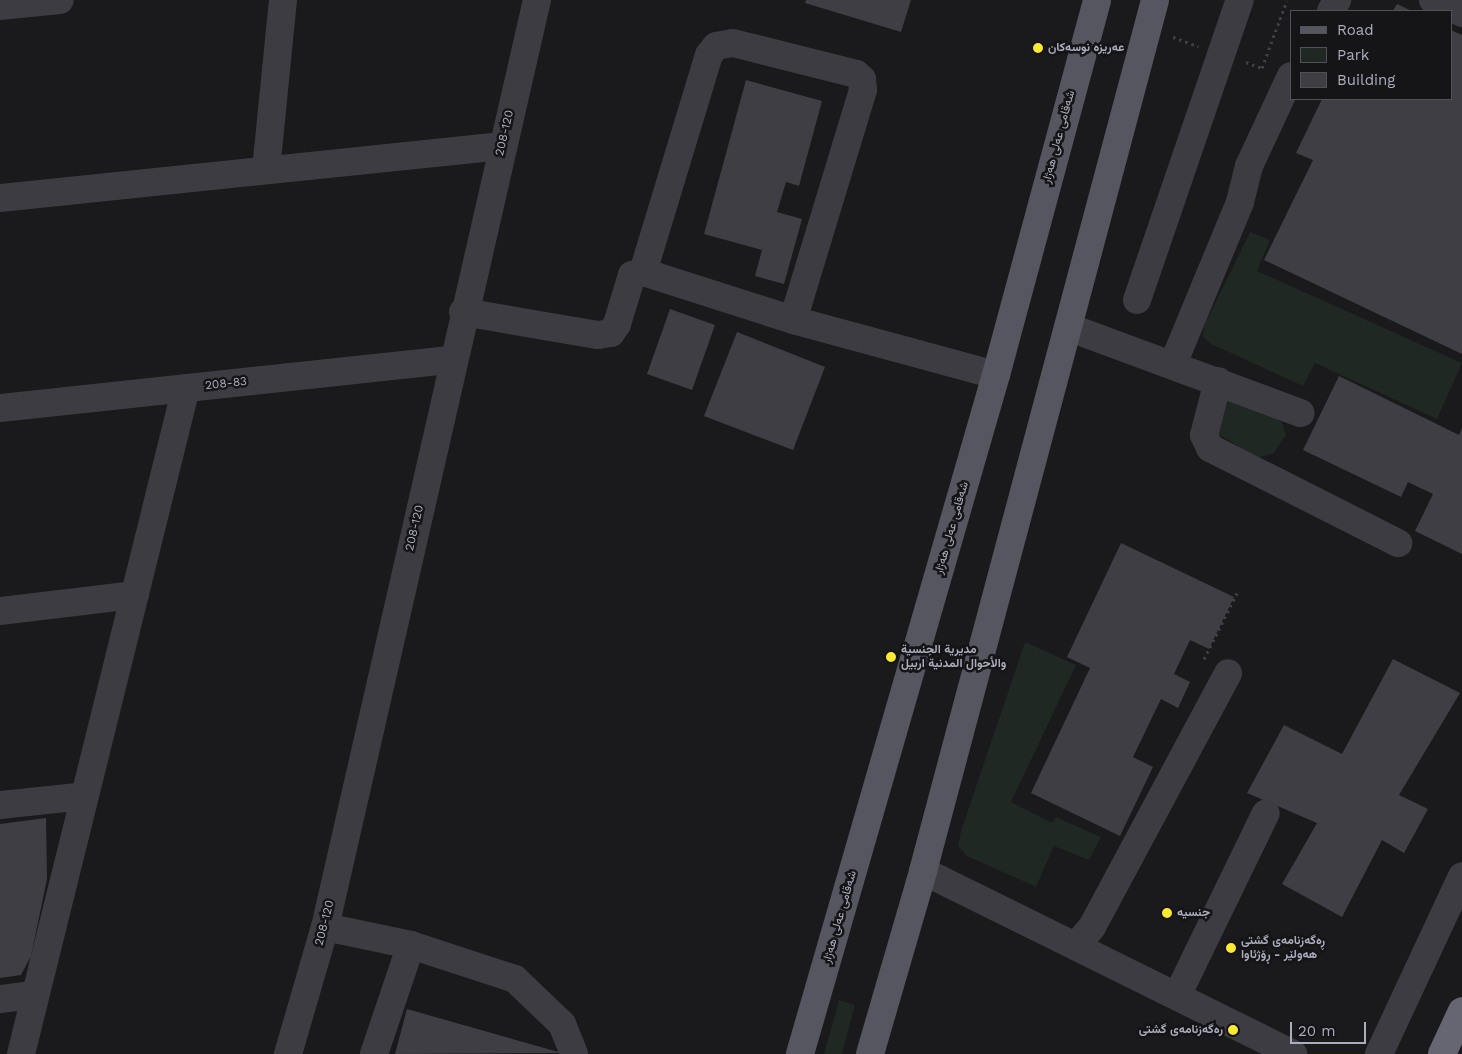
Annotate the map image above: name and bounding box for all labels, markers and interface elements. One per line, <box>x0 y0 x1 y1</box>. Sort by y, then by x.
legend <box>1290 10 1452 100</box>
text: Road <box>1337 21 1374 39</box>
place label: عەریزە نوسەکان <box>1048 41 1124 55</box>
marker: عەریزە نوسەکان <box>1032 42 1044 54</box>
text: Park <box>1337 46 1369 64</box>
text: Building <box>1337 71 1395 89</box>
street label: شەقامی عەلی هەژار <box>1040 89 1078 185</box>
street label: 208-120 <box>493 109 517 157</box>
street label: 208-83 <box>204 375 248 393</box>
street label: شەقامی عەلی هەژار <box>932 480 972 576</box>
street label: 208-120 <box>403 504 427 552</box>
place label: مديرية الجنسية والأحوال المدنية اربيل <box>901 643 1006 671</box>
marker: مديرية الجنسية والأحوال المدنية اربيل <box>885 651 897 663</box>
street label: شەقامی عەلی هەژار <box>820 869 860 965</box>
street label: 208-120 <box>312 899 338 947</box>
place label: جنسیە <box>1177 906 1210 920</box>
marker: جنسیە <box>1161 907 1173 919</box>
place label: ڕەگەزنامەی گشتی هەولێر - ڕۆژئاوا <box>1241 934 1325 962</box>
marker: ڕەگەزنامەی گشتی هەولێر - ڕۆژئاوا <box>1225 942 1237 954</box>
scale bar <box>1292 1012 1368 1044</box>
text: 20 m <box>1298 1022 1336 1040</box>
place label: رەگەزنامەی گشتی <box>1139 1023 1223 1037</box>
marker: رەگەزنامەی گشتی <box>1227 1024 1239 1036</box>

